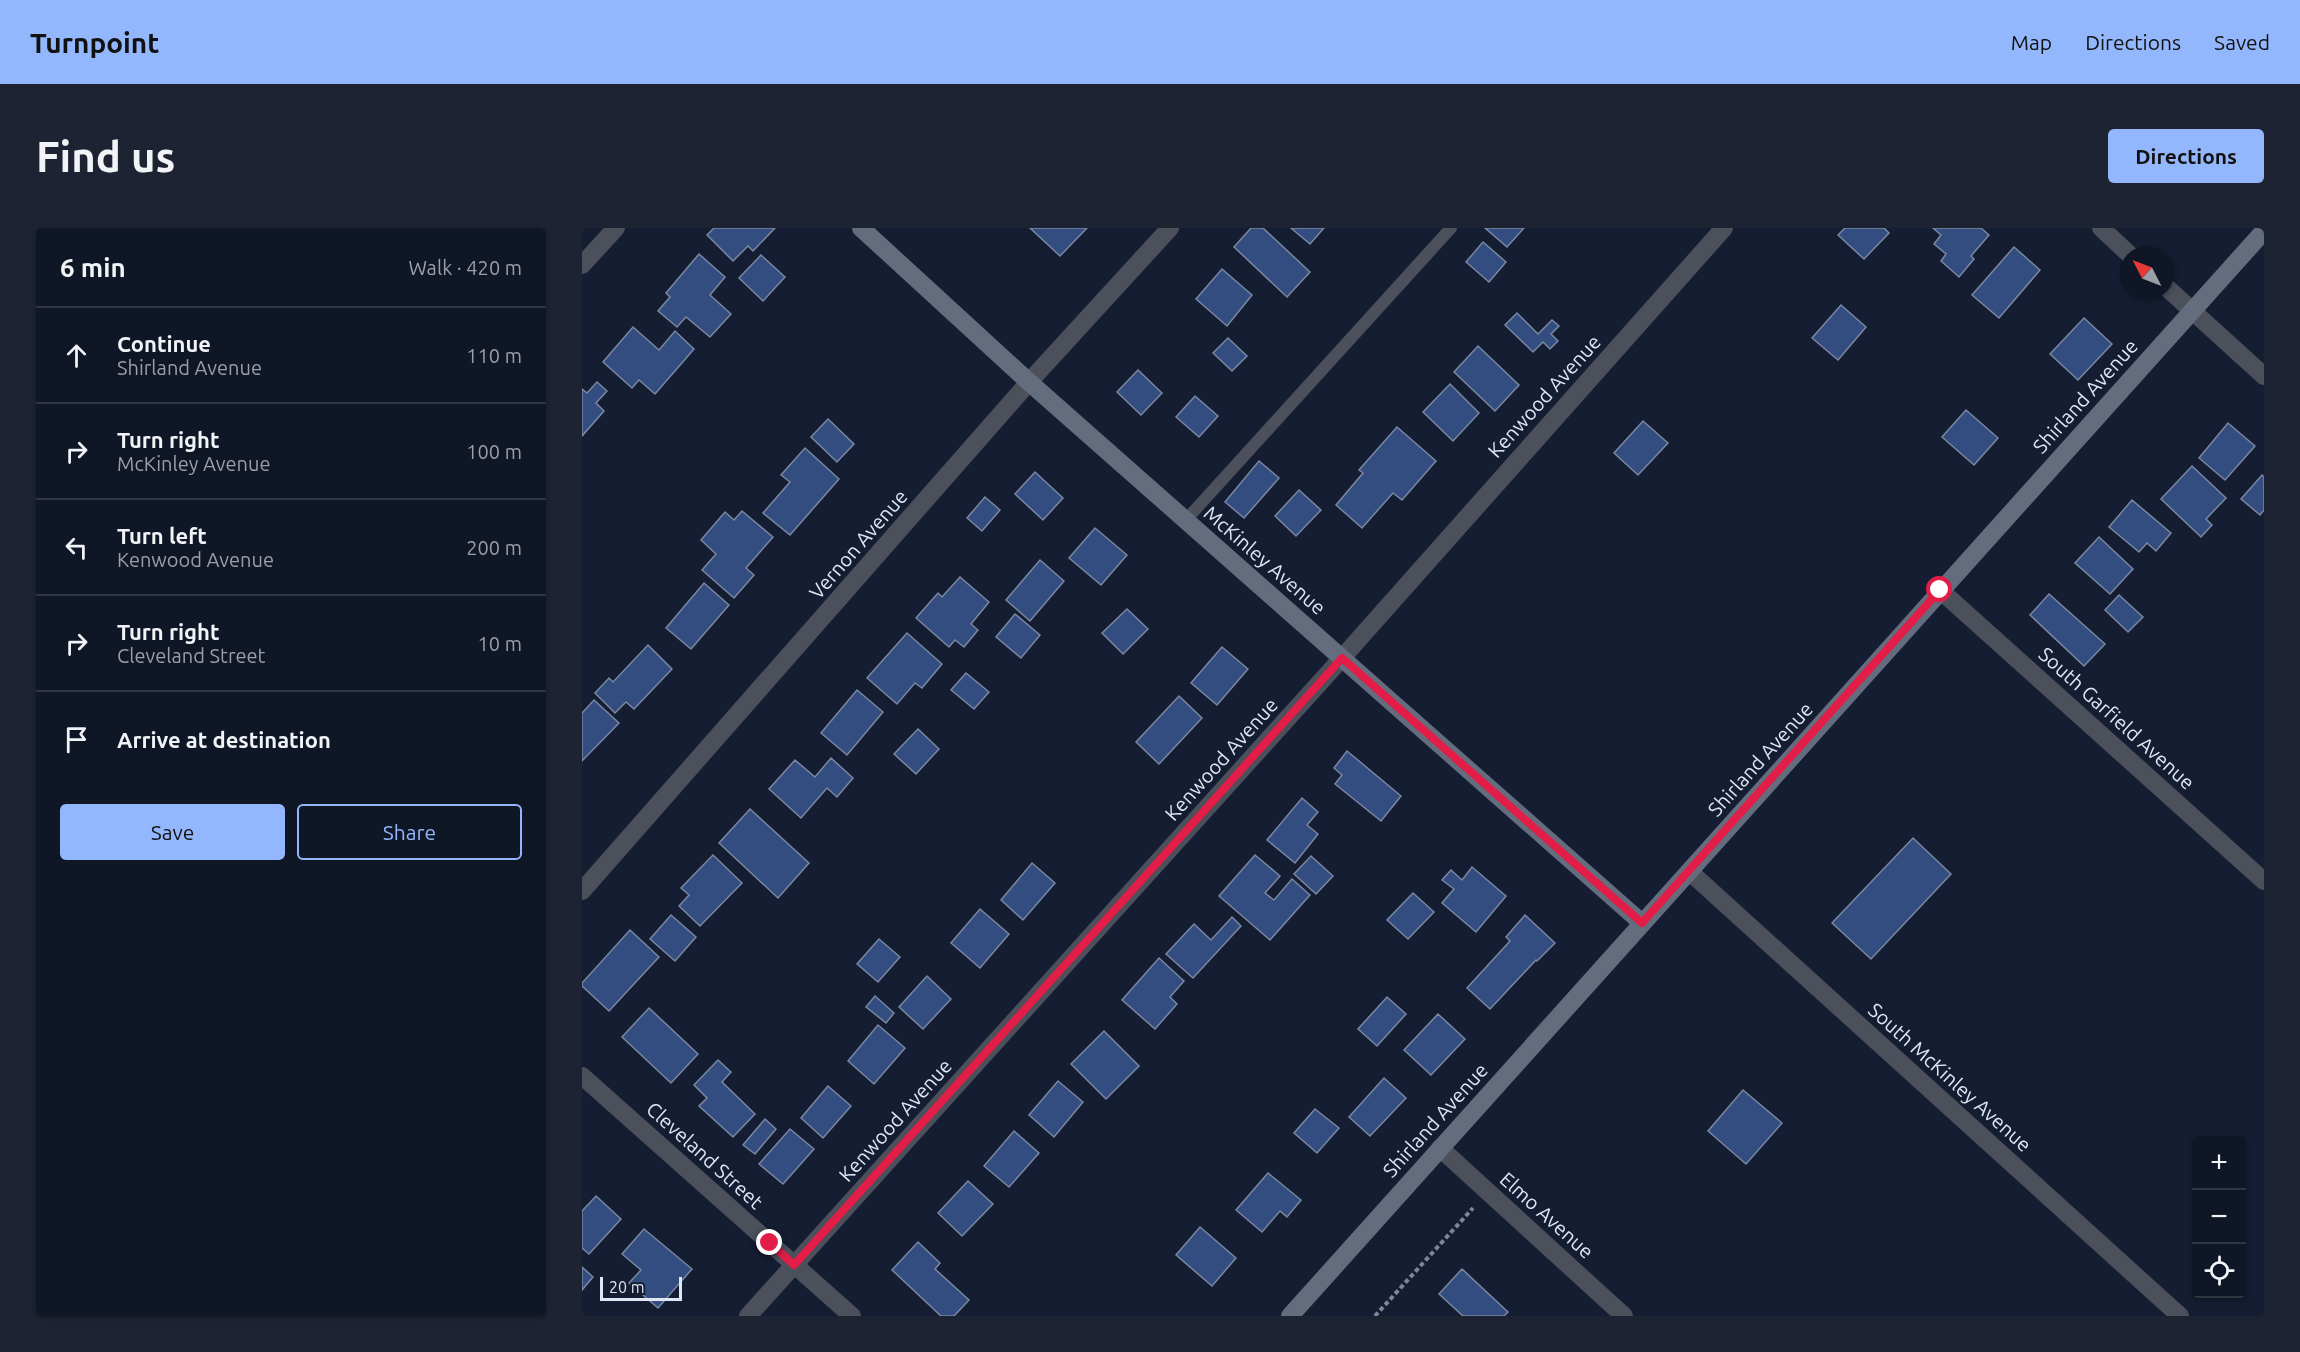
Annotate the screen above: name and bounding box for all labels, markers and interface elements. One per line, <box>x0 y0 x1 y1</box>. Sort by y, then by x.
text: Turnpoint <box>30 27 159 58</box>
text: Map <box>2011 30 2052 54</box>
text: Directions <box>2085 30 2181 54</box>
text: Saved <box>2214 30 2270 54</box>
button: Directions <box>2108 129 2264 183</box>
text: Find us <box>36 133 175 180</box>
north arrow <box>2120 246 2174 300</box>
text: 6 min <box>60 253 126 282</box>
text: Walk · 420 m <box>409 256 522 279</box>
street label: Kenwood Avenue <box>1483 330 1605 462</box>
text: Continue <box>117 331 211 356</box>
street label: Shirland Avenue <box>2028 334 2142 458</box>
icon: ahead <box>60 339 93 372</box>
text: 110 m <box>466 344 522 367</box>
text: Shirland Avenue <box>117 356 262 379</box>
text: Turn right <box>117 427 219 452</box>
icon: right <box>60 435 93 468</box>
text: 100 m <box>466 440 522 463</box>
text: McKinley Avenue <box>117 452 270 475</box>
street label: Vernon Avenue <box>804 485 912 603</box>
street label: McKinley Avenue <box>1200 501 1330 619</box>
text: Turn left <box>117 523 207 548</box>
icon: left <box>60 531 93 564</box>
text: 200 m <box>466 536 522 559</box>
text: Kenwood Avenue <box>117 548 274 571</box>
route start <box>1926 576 1952 602</box>
text: Turn right <box>117 619 219 644</box>
icon: right <box>60 627 93 660</box>
text: 10 m <box>478 632 522 655</box>
street label: South Garfield Avenue <box>2035 642 2199 794</box>
text: Cleveland Street <box>117 644 265 667</box>
street label: Kenwood Avenue <box>1160 693 1282 825</box>
street label: Shirland Avenue <box>1703 697 1817 821</box>
icon: arrive <box>60 723 93 756</box>
text: Arrive at destination <box>117 727 331 752</box>
button: Save <box>60 804 285 860</box>
button: Share <box>297 804 522 860</box>
street label: South McKinley Avenue <box>1864 998 2036 1156</box>
street label: Kenwood Avenue <box>834 1054 956 1186</box>
street label: Shirland Avenue <box>1378 1058 1492 1182</box>
street label: Cleveland Street <box>642 1097 768 1213</box>
map controls <box>2192 1136 2246 1298</box>
button: + <box>2192 1136 2246 1190</box>
street label: Elmo Avenue <box>1496 1167 1598 1263</box>
button: − <box>2192 1190 2246 1244</box>
route end <box>756 1229 782 1255</box>
button: locate <box>2192 1244 2246 1298</box>
scale bar <box>600 1274 682 1302</box>
text: 20 m <box>609 1278 645 1296</box>

